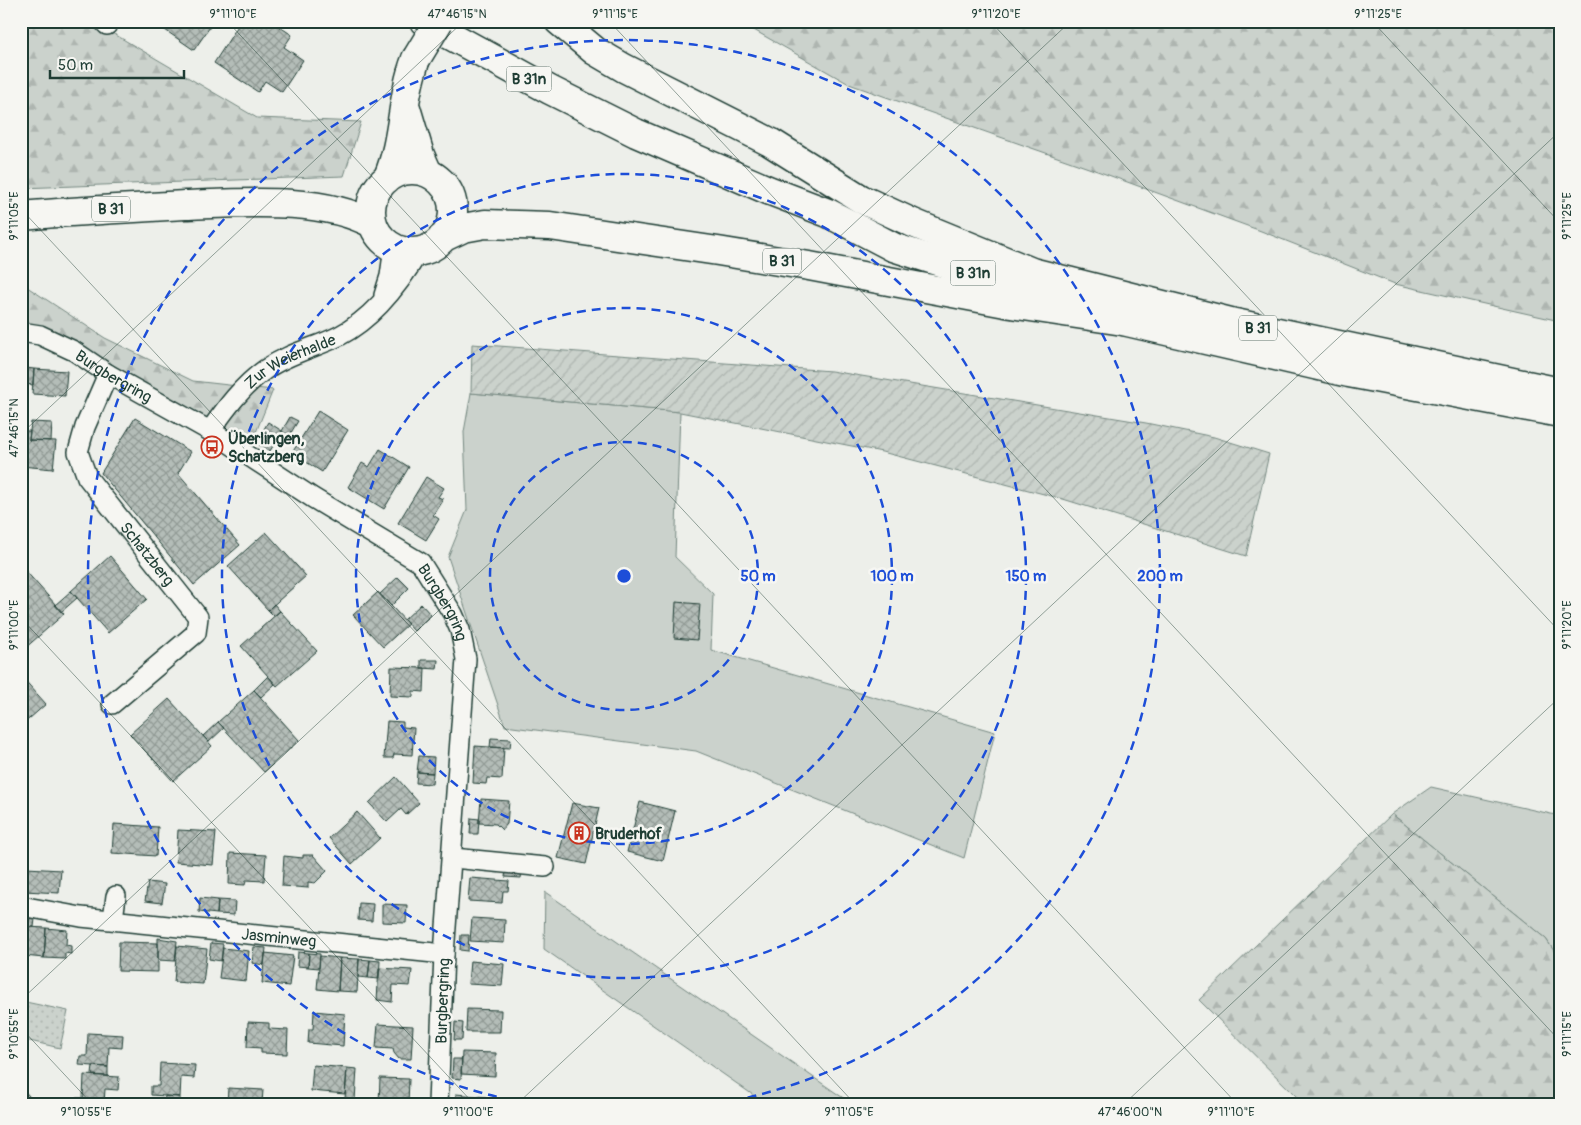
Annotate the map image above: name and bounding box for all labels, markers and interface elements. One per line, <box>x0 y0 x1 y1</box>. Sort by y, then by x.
text: 9°11'10"E <box>209 7 257 22</box>
text: 47°46'15"N <box>427 7 487 22</box>
text: 9°11'15"E <box>592 7 638 22</box>
text: 9°11'20"E <box>971 7 1021 22</box>
text: 9°11'25"E <box>1354 7 1402 22</box>
scale bar <box>50 48 184 80</box>
text: 50 m <box>58 56 93 75</box>
road number: B 31n <box>506 66 552 92</box>
text: 9°11'05"E <box>7 191 22 241</box>
text: 9°11'25"E <box>1560 192 1575 240</box>
road number: B 31 <box>92 196 130 222</box>
road number: B 31 <box>763 248 801 274</box>
road number: B 31n <box>950 260 996 286</box>
road number: B 31 <box>1239 316 1277 340</box>
street label: Zur Weierhalde <box>240 330 339 393</box>
street label: Burgbergring <box>71 346 155 408</box>
text: 47°46'15"N <box>7 398 22 458</box>
place label: Überlingen, Schatzberg <box>228 429 305 467</box>
bus stop icon: Überlingen, Schatzberg <box>200 435 224 459</box>
street label: Schatzberg <box>115 518 178 590</box>
street label: Burgbergring <box>413 560 471 643</box>
centre of rings <box>615 567 633 585</box>
text: 50 m <box>741 567 775 586</box>
text: 100 m <box>871 567 913 586</box>
text: 150 m <box>1006 567 1046 586</box>
text: 200 m <box>1137 567 1183 586</box>
text: 9°11'00"E <box>7 600 22 650</box>
text: 9°11'20"E <box>1560 600 1575 650</box>
building icon: Bruderhof <box>567 821 591 845</box>
place label: Bruderhof <box>595 824 663 844</box>
street label: Jasminweg <box>241 924 317 952</box>
street label: Burgbergring <box>432 958 454 1044</box>
text: 9°10'55"E <box>7 1009 22 1059</box>
text: 9°11'15"E <box>1560 1011 1575 1057</box>
text: 9°10'55"E <box>61 1105 111 1120</box>
text: 9°11'00"E <box>443 1105 493 1120</box>
text: 9°11'05"E <box>824 1105 874 1120</box>
text: 47°46'00"N <box>1098 1105 1162 1120</box>
text: 9°11'10"E <box>1207 1105 1255 1120</box>

